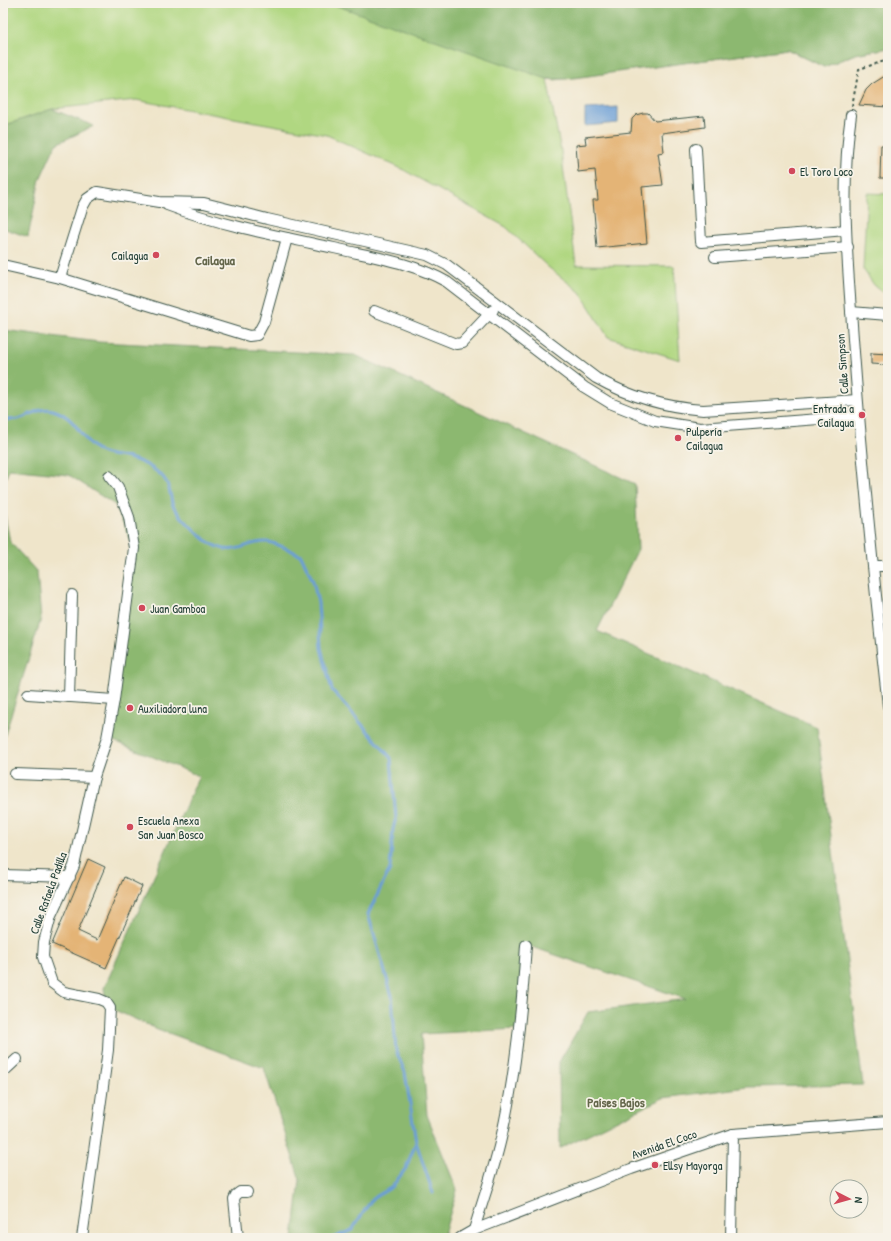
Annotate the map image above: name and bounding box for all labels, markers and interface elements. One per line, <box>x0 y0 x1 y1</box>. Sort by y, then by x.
place label: El Toro Loco <box>800 163 853 180</box>
marker: El Toro Loco <box>787 166 797 176</box>
place label: Cailagua <box>111 247 148 264</box>
marker: Cailagua <box>151 250 161 260</box>
district label: Cailagua <box>195 251 236 270</box>
street label: Calle Simpson <box>831 333 853 395</box>
place label: Entrada a Cailagua <box>813 400 854 431</box>
marker: Entrada a Cailagua <box>857 410 867 420</box>
place label: Pulpería Cailagua <box>686 423 723 454</box>
marker: Pulpería Cailagua <box>673 433 683 443</box>
place label: Juan Gamboa <box>150 600 206 617</box>
marker: Juan Gamboa <box>137 603 147 613</box>
place label: Auxiliadora luna <box>138 700 207 717</box>
marker: Auxiliadora luna <box>125 703 135 713</box>
place label: Escuela Anexa San Juan Bosco <box>138 812 204 843</box>
marker: Escuela Anexa San Juan Bosco <box>125 822 135 832</box>
street label: Calle Rafaela Padilla <box>25 849 71 936</box>
district label: Países Bajos <box>587 1093 645 1111</box>
street label: Avenida El Coco <box>629 1125 699 1163</box>
place label: Ellsy Mayorga <box>663 1157 723 1174</box>
marker: Ellsy Mayorga <box>650 1160 660 1170</box>
north arrow <box>829 1179 869 1219</box>
text: N <box>852 1196 866 1204</box>

